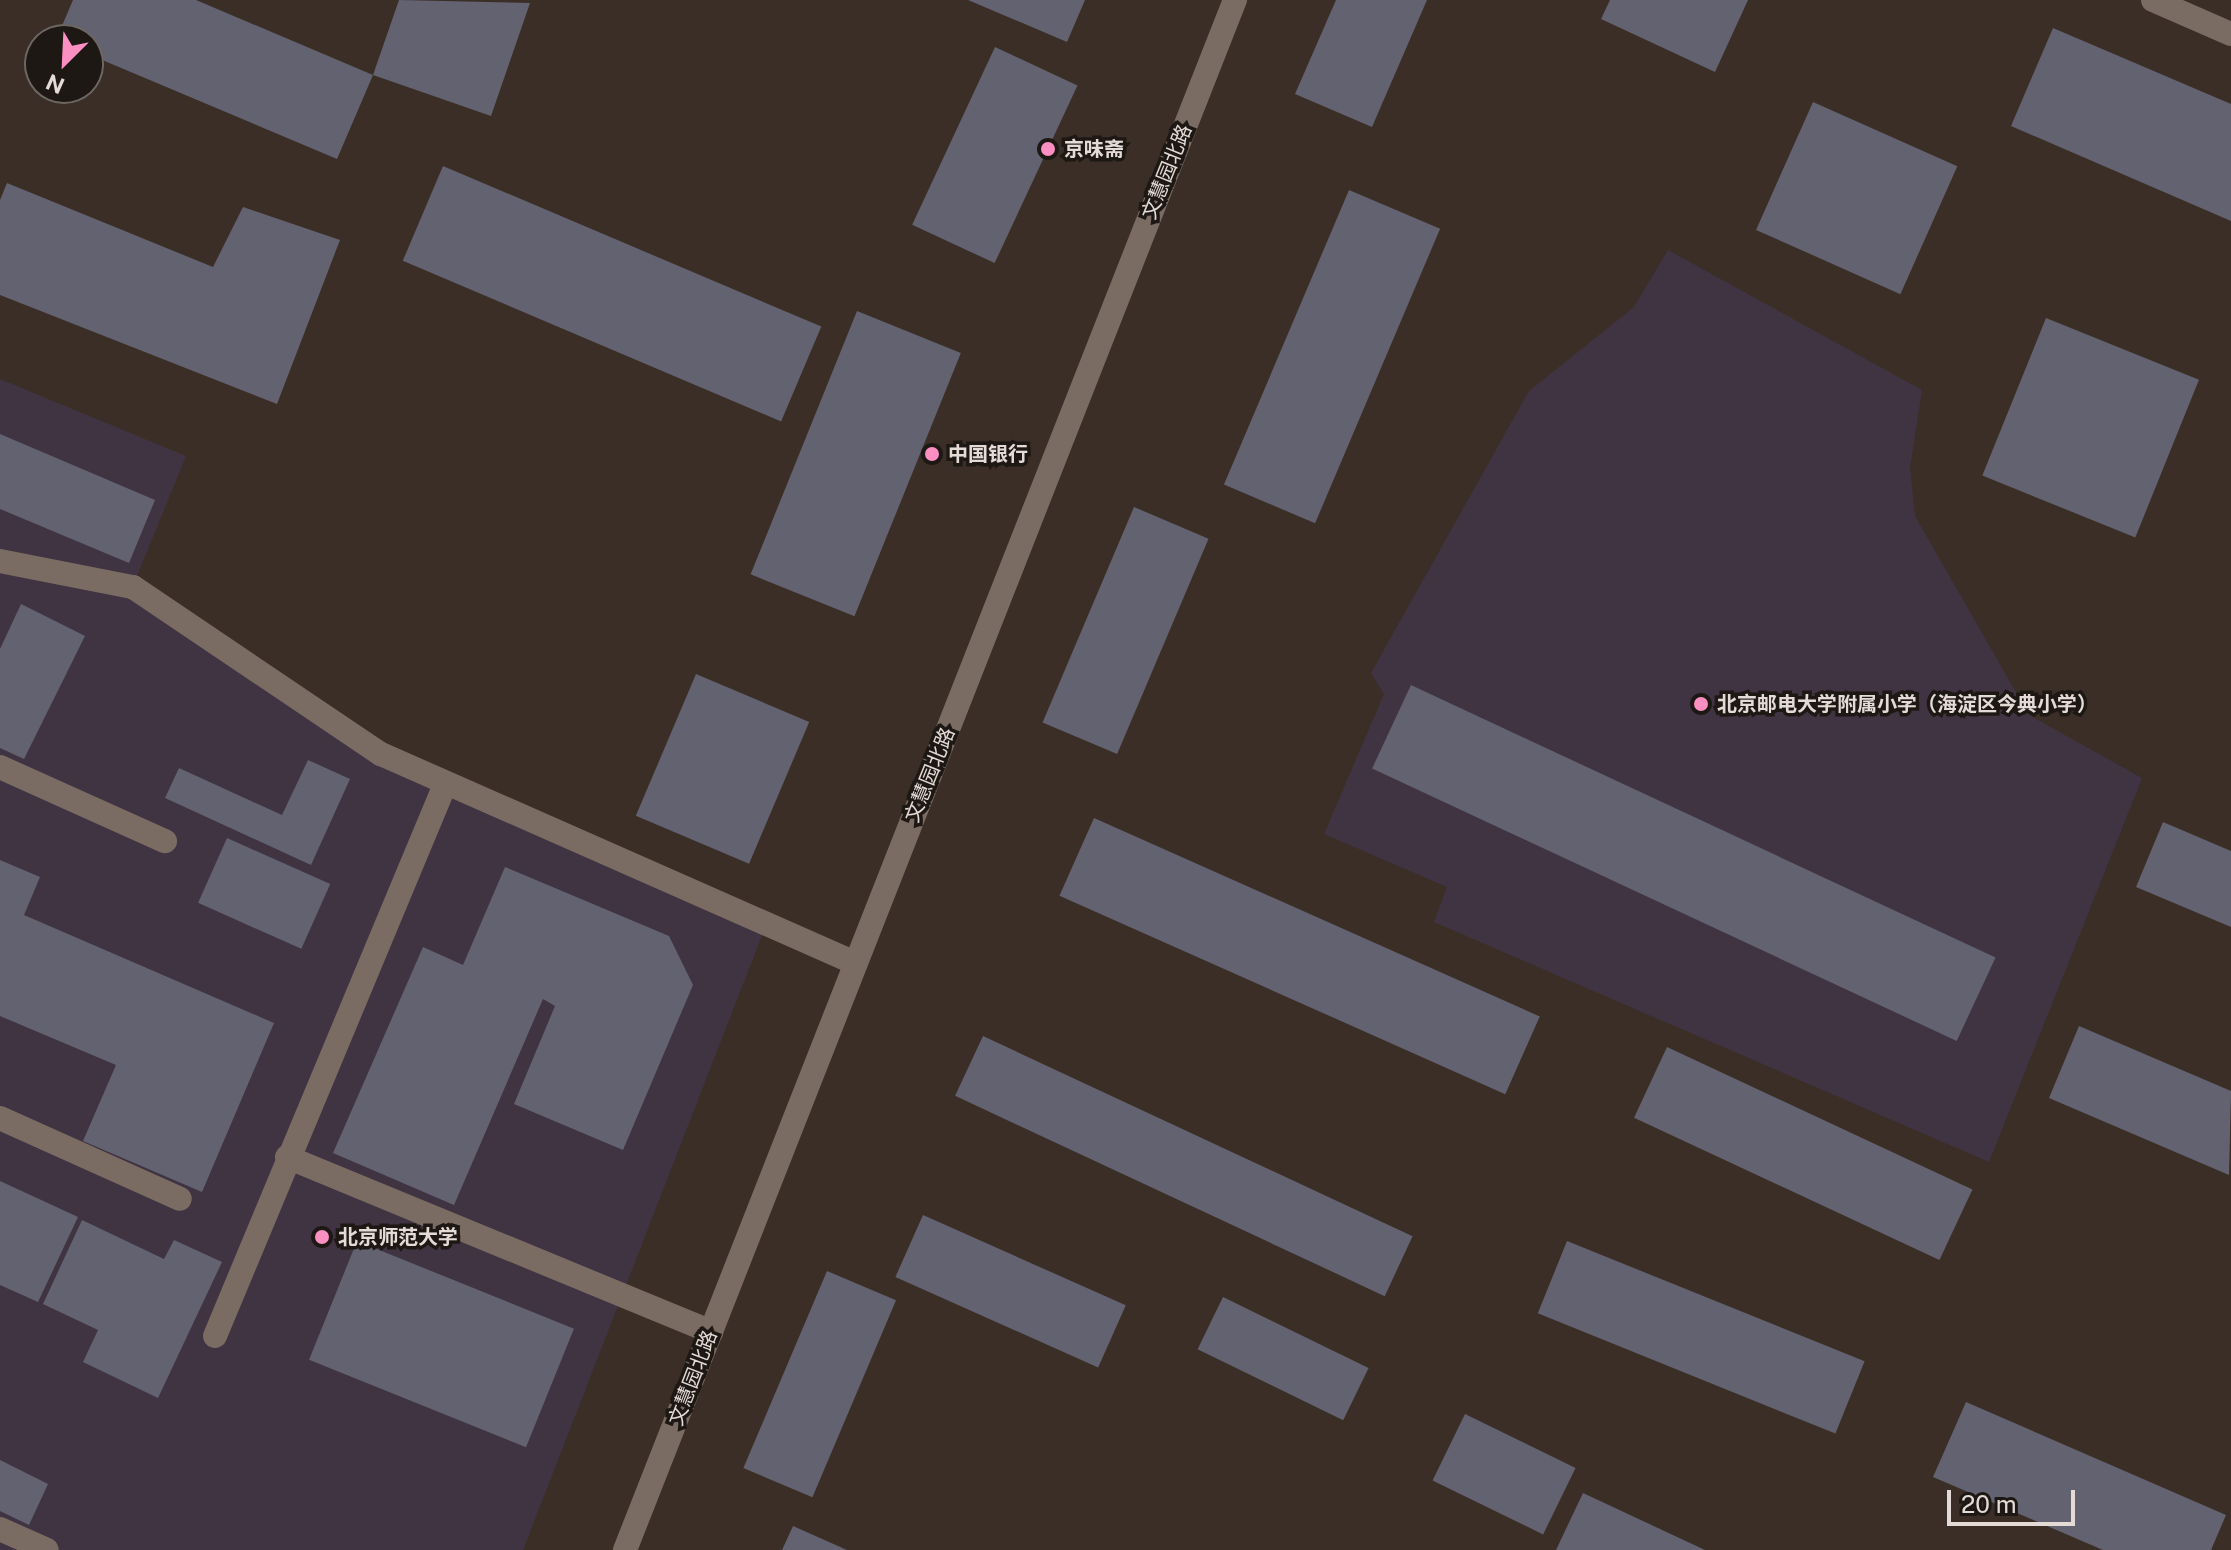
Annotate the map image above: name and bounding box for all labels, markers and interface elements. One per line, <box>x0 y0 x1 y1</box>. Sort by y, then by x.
north arrow <box>24 24 104 104</box>
text: N <box>42 69 68 99</box>
street label: 文慧园北路 <box>1137 121 1197 223</box>
place label: 京味斋 <box>1064 137 1124 161</box>
marker: 京味斋 <box>1039 140 1057 158</box>
place label: 中国银行 <box>948 442 1028 466</box>
marker: 中国银行 <box>923 445 941 463</box>
place label: 北京邮电大学附属小学（海淀区今典小学） <box>1717 692 2097 716</box>
marker: 北京邮电大学附属小学（海淀区今典小学） <box>1692 695 1710 713</box>
street label: 文慧园北路 <box>900 724 960 826</box>
place label: 北京师范大学 <box>338 1225 458 1249</box>
marker: 北京师范大学 <box>313 1228 331 1246</box>
street label: 文慧园北路 <box>664 1327 722 1429</box>
scale bar <box>1951 1474 2079 1524</box>
text: 20 m <box>1961 1490 2017 1518</box>

